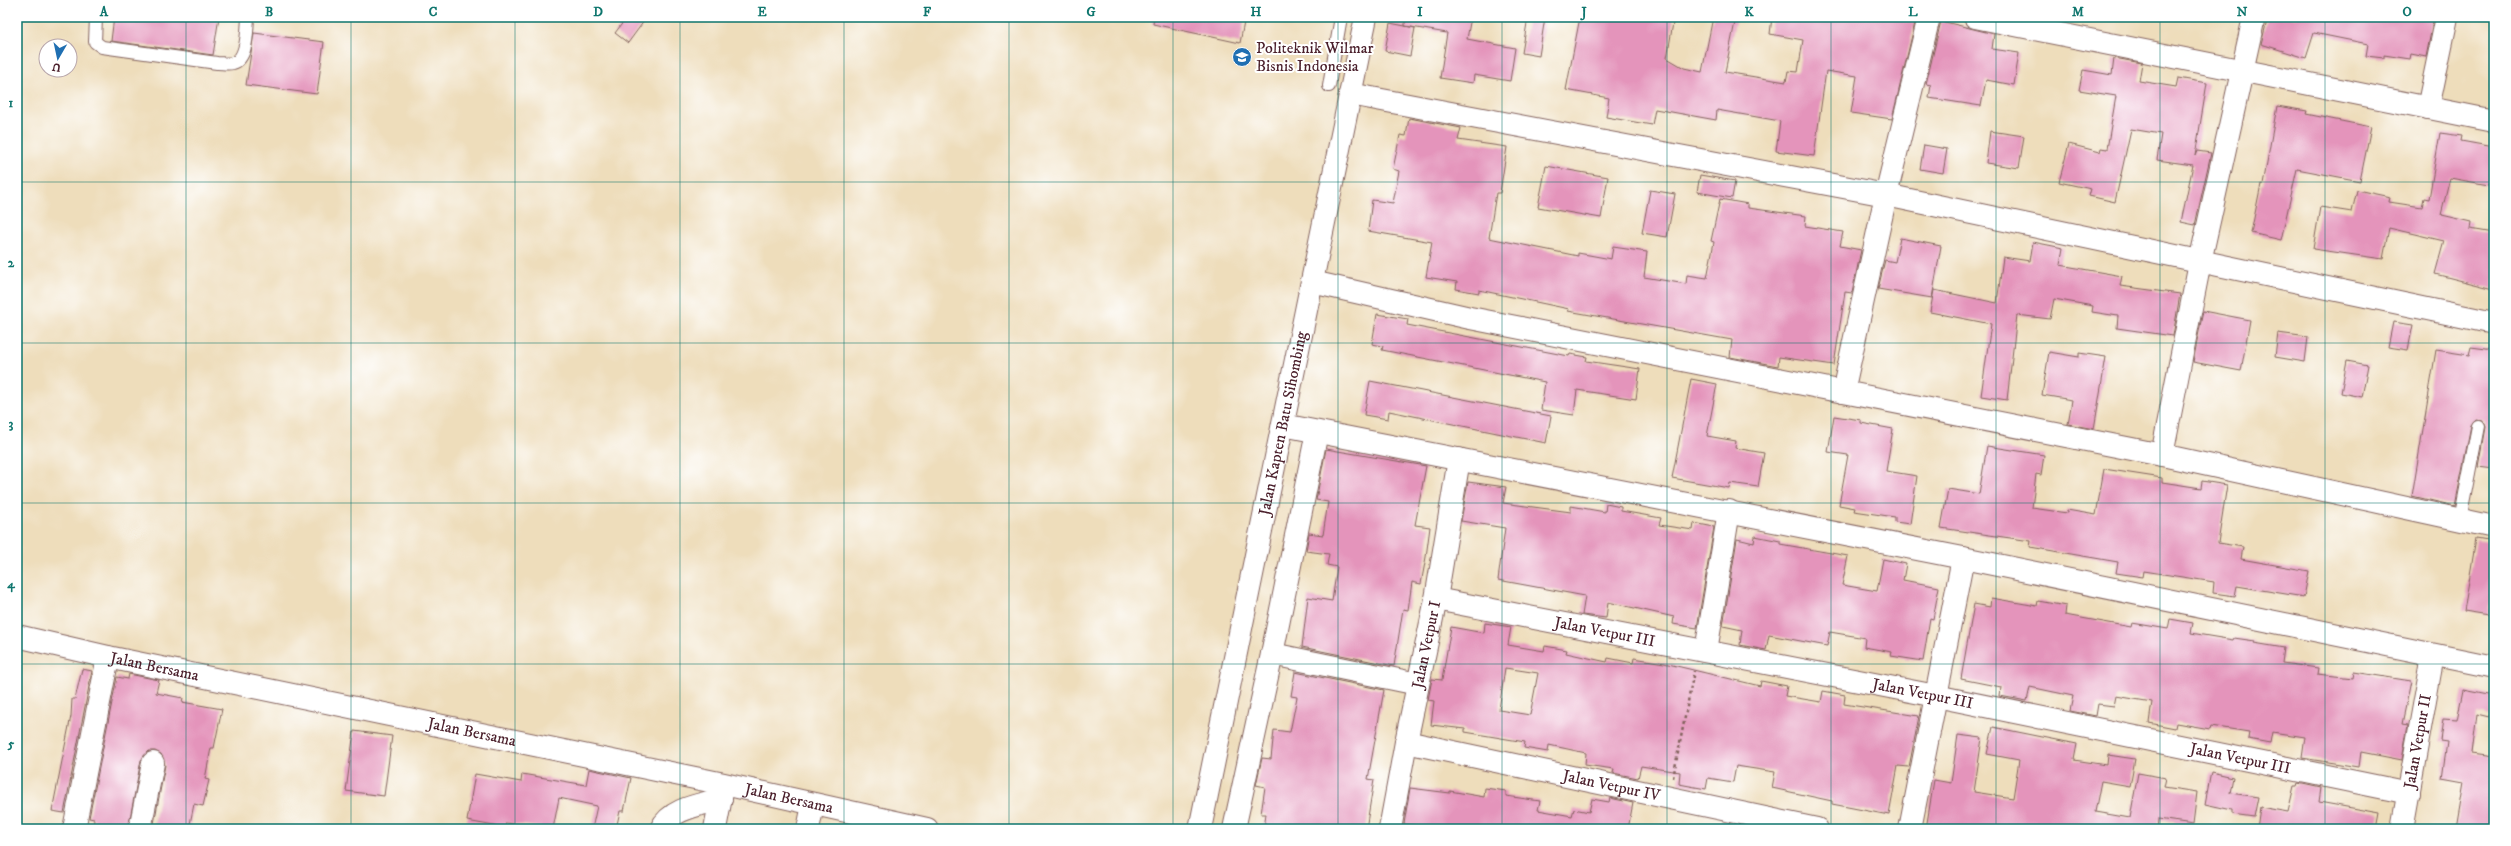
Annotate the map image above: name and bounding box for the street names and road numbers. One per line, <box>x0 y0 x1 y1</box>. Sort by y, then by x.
street label: Jalan Kapten Batu Sihombing <box>1254 329 1312 519</box>
street label: Jalan Vetpur I <box>1407 599 1445 692</box>
street label: Jalan Vetpur III <box>1551 612 1657 651</box>
street label: Jalan Bersama <box>107 647 201 686</box>
street label: Jalan Vetpur III <box>1869 674 1975 713</box>
street label: Jalan Vetpur II <box>2399 692 2436 792</box>
street label: Jalan Bersama <box>424 713 518 751</box>
street label: Jalan Vetpur III <box>2186 738 2293 779</box>
street label: Jalan Vetpur IV <box>1559 765 1663 806</box>
street label: Jalan Bersama <box>741 778 835 818</box>

